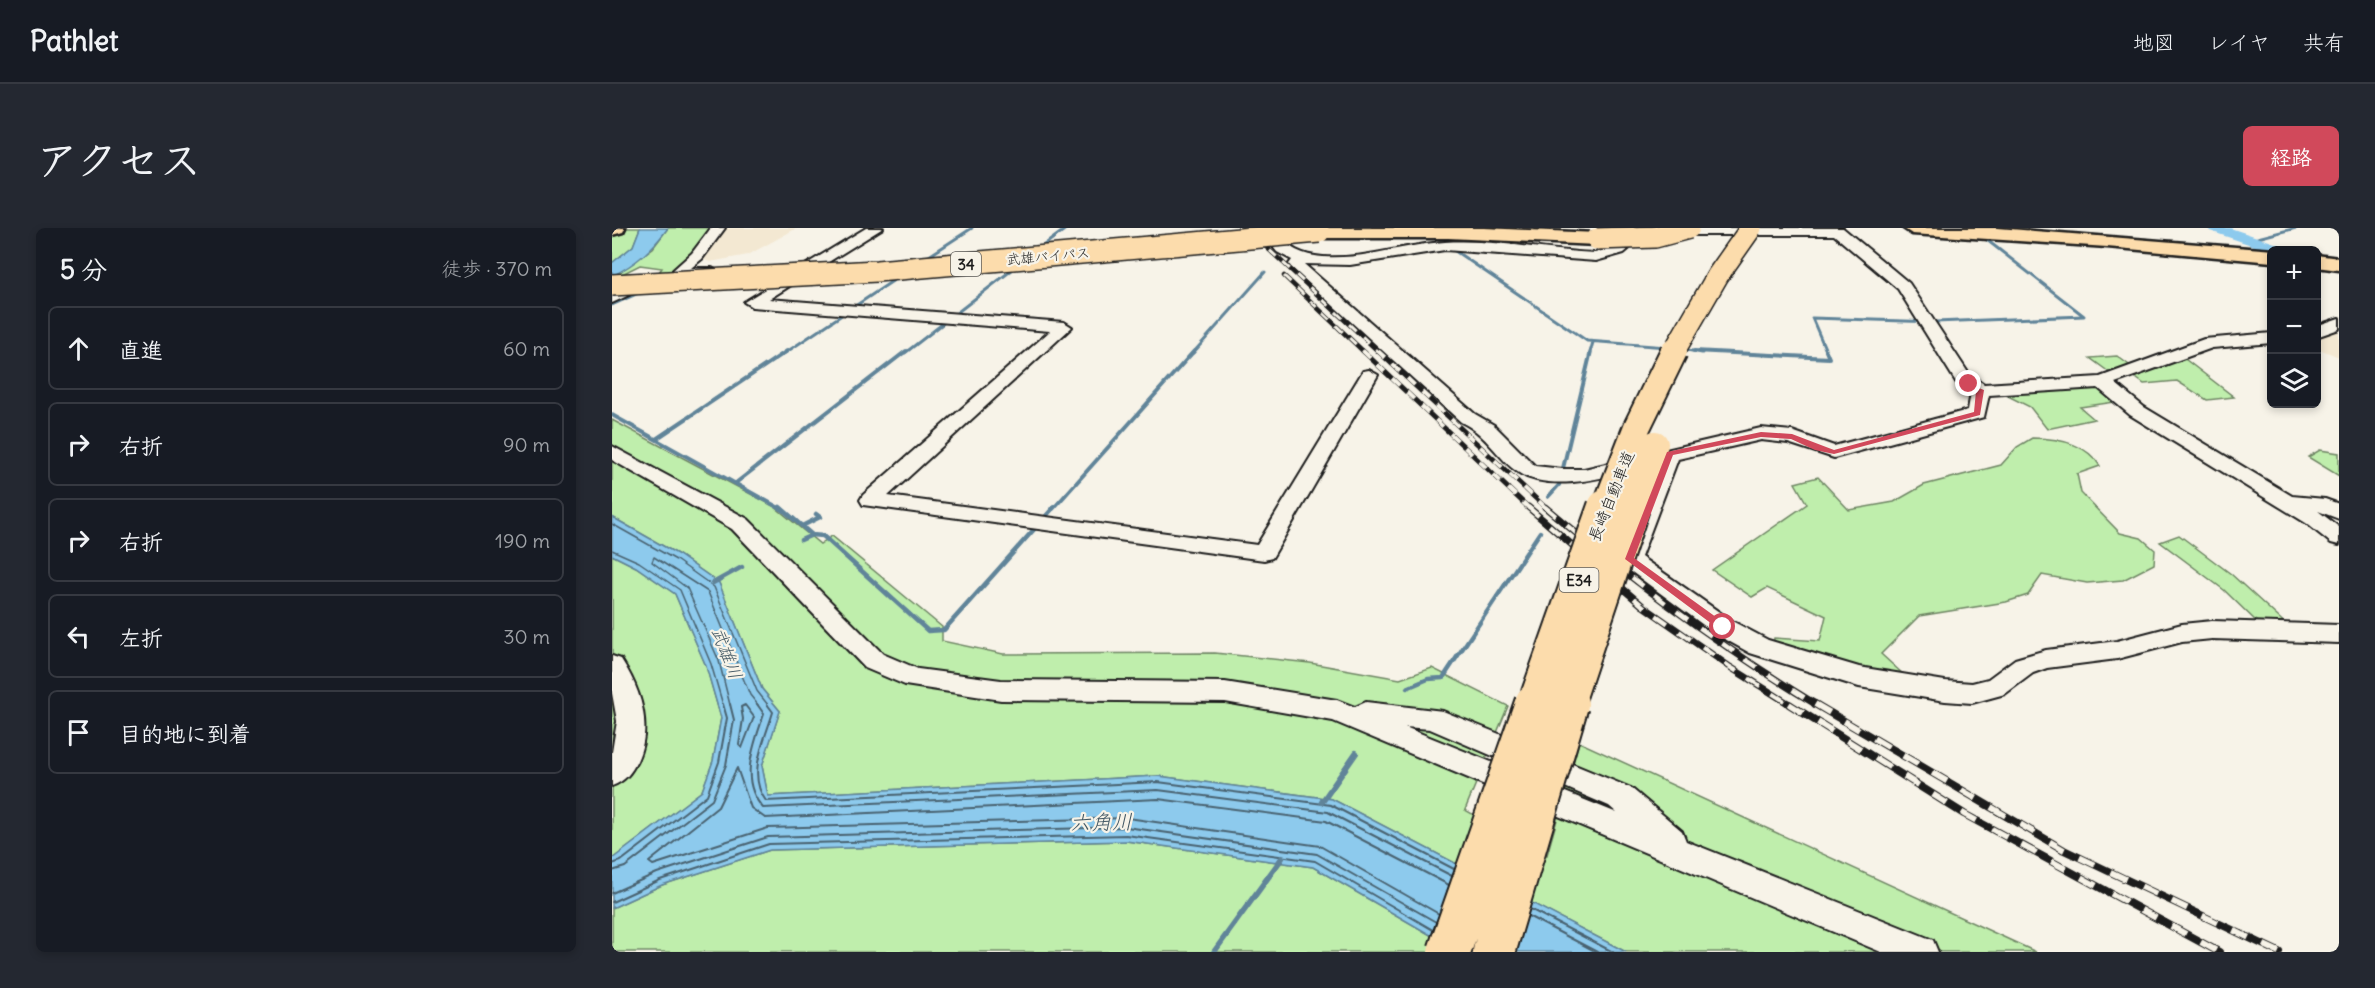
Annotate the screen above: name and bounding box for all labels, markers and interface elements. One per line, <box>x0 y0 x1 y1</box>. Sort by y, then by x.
text: Pathlet <box>30 23 119 59</box>
text: 地図 <box>2133 29 2175 56</box>
text: レイヤ <box>2208 29 2270 56</box>
text: 共有 <box>2303 29 2345 56</box>
button: 経路 <box>2243 126 2339 186</box>
text: アクセス <box>36 134 201 186</box>
street label: 武雄バイパス <box>1006 243 1090 269</box>
map controls <box>2267 246 2321 408</box>
button: + <box>2267 246 2321 300</box>
road number: 34 <box>951 252 981 276</box>
text: 5 分 <box>60 253 107 286</box>
text: 徒歩 · 370 m <box>441 256 552 281</box>
button: − <box>2267 300 2321 354</box>
icon: ahead <box>62 332 95 365</box>
text: 直進 <box>119 336 163 364</box>
text: 60 m <box>503 336 550 361</box>
button: layers <box>2267 354 2321 408</box>
route end <box>1955 370 1981 396</box>
icon: right <box>62 428 95 461</box>
text: 右折 <box>119 432 163 460</box>
text: 90 m <box>503 432 550 457</box>
street label: 長崎自動車道 <box>1584 448 1638 544</box>
icon: right <box>62 524 95 557</box>
text: 右折 <box>119 528 163 556</box>
text: 190 m <box>495 528 550 553</box>
road number: E34 <box>1560 568 1598 592</box>
route start <box>1709 613 1735 639</box>
icon: left <box>62 620 95 653</box>
text: 左折 <box>119 624 163 652</box>
text: 30 m <box>503 624 550 649</box>
water label: 武雄川 <box>707 624 747 682</box>
icon: arrive <box>62 716 95 749</box>
text: 目的地に到着 <box>119 720 251 748</box>
water label: 六角川 <box>1069 808 1133 836</box>

